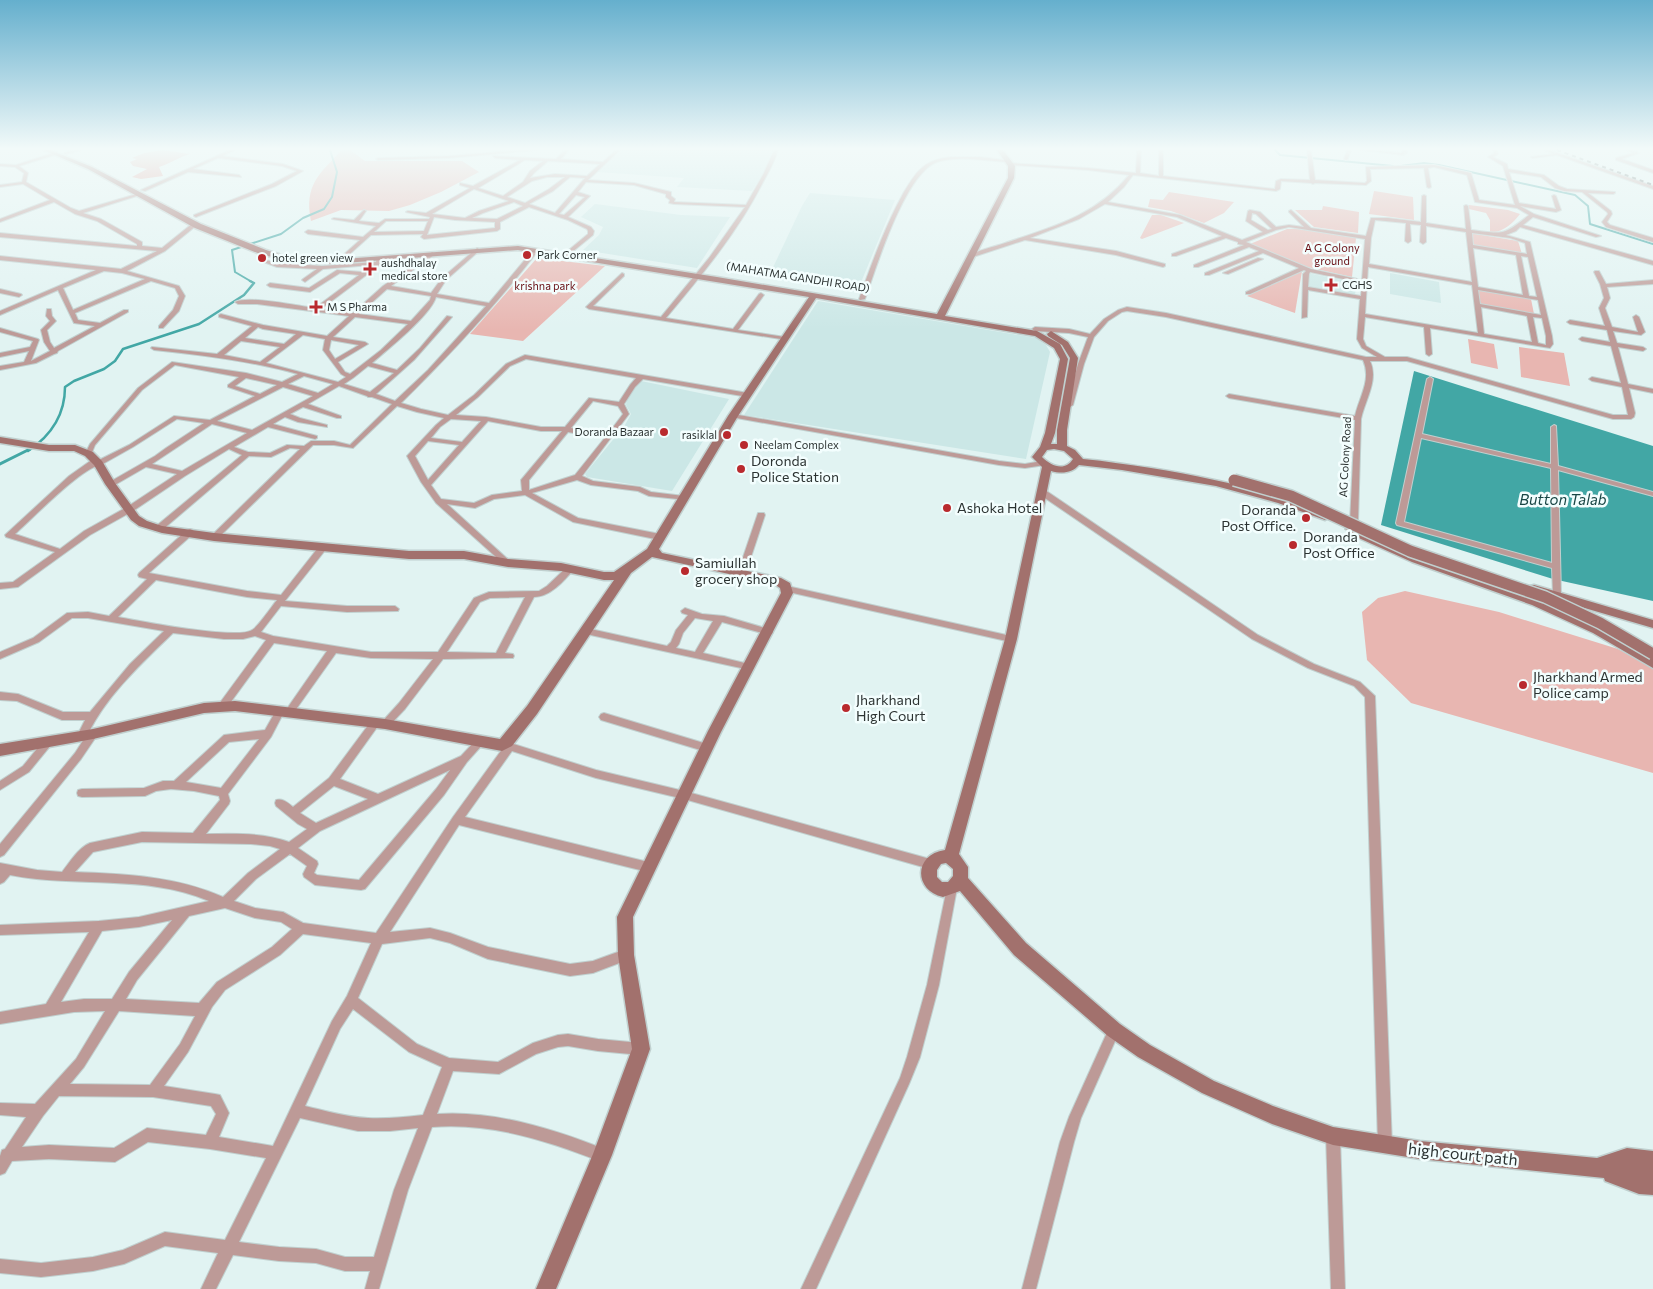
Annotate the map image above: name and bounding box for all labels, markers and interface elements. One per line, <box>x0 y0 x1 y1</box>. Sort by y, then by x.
park label: A G Colony ground <box>1304 241 1360 267</box>
place label: Park Corner <box>537 248 598 261</box>
marker: Park Corner <box>521 249 533 261</box>
place label: hotel green view <box>272 251 353 264</box>
marker: hotel green view <box>256 252 268 264</box>
place label: aushdhalay medical store <box>381 256 448 282</box>
street label: (MAHATMA GANDHI ROAD) <box>725 259 871 294</box>
marker: aushdhalay medical store <box>363 262 377 276</box>
marker: CGHS <box>1324 278 1338 292</box>
place label: CGHS <box>1342 278 1372 291</box>
park label: krishna park <box>514 279 576 292</box>
marker: M S Pharma <box>309 300 323 314</box>
place label: M S Pharma <box>327 300 387 313</box>
street label: AG Colony Road <box>1336 416 1353 498</box>
place label: Doranda Bazaar <box>575 425 655 438</box>
marker: Doranda Bazaar <box>658 426 670 438</box>
place label: rasiklal <box>682 428 717 441</box>
marker: rasiklal <box>721 429 733 441</box>
place label: Neelam Complex <box>754 438 839 451</box>
marker: Neelam Complex <box>738 439 750 451</box>
place label: Doronda Police Station <box>751 452 839 485</box>
marker: Doronda Police Station <box>735 463 747 475</box>
water label: Button Talab <box>1519 490 1607 508</box>
place label: Ashoka Hotel <box>957 499 1042 516</box>
place label: Doranda Post Office. <box>1221 501 1296 534</box>
marker: Ashoka Hotel <box>941 502 953 514</box>
marker: Doranda Post Office. <box>1300 512 1312 524</box>
place label: Doranda Post Office <box>1303 528 1375 561</box>
marker: Doranda Post Office <box>1287 539 1299 551</box>
place label: Samiullah grocery shop <box>695 554 777 587</box>
marker: Samiullah grocery shop <box>679 565 691 577</box>
place label: Jharkhand Armed Police camp <box>1533 668 1643 701</box>
marker: Jharkhand Armed Police camp <box>1517 679 1529 691</box>
place label: Jharkhand High Court <box>856 691 926 724</box>
marker: Jharkhand High Court <box>840 702 852 714</box>
street label: high court path <box>1407 1138 1519 1169</box>

